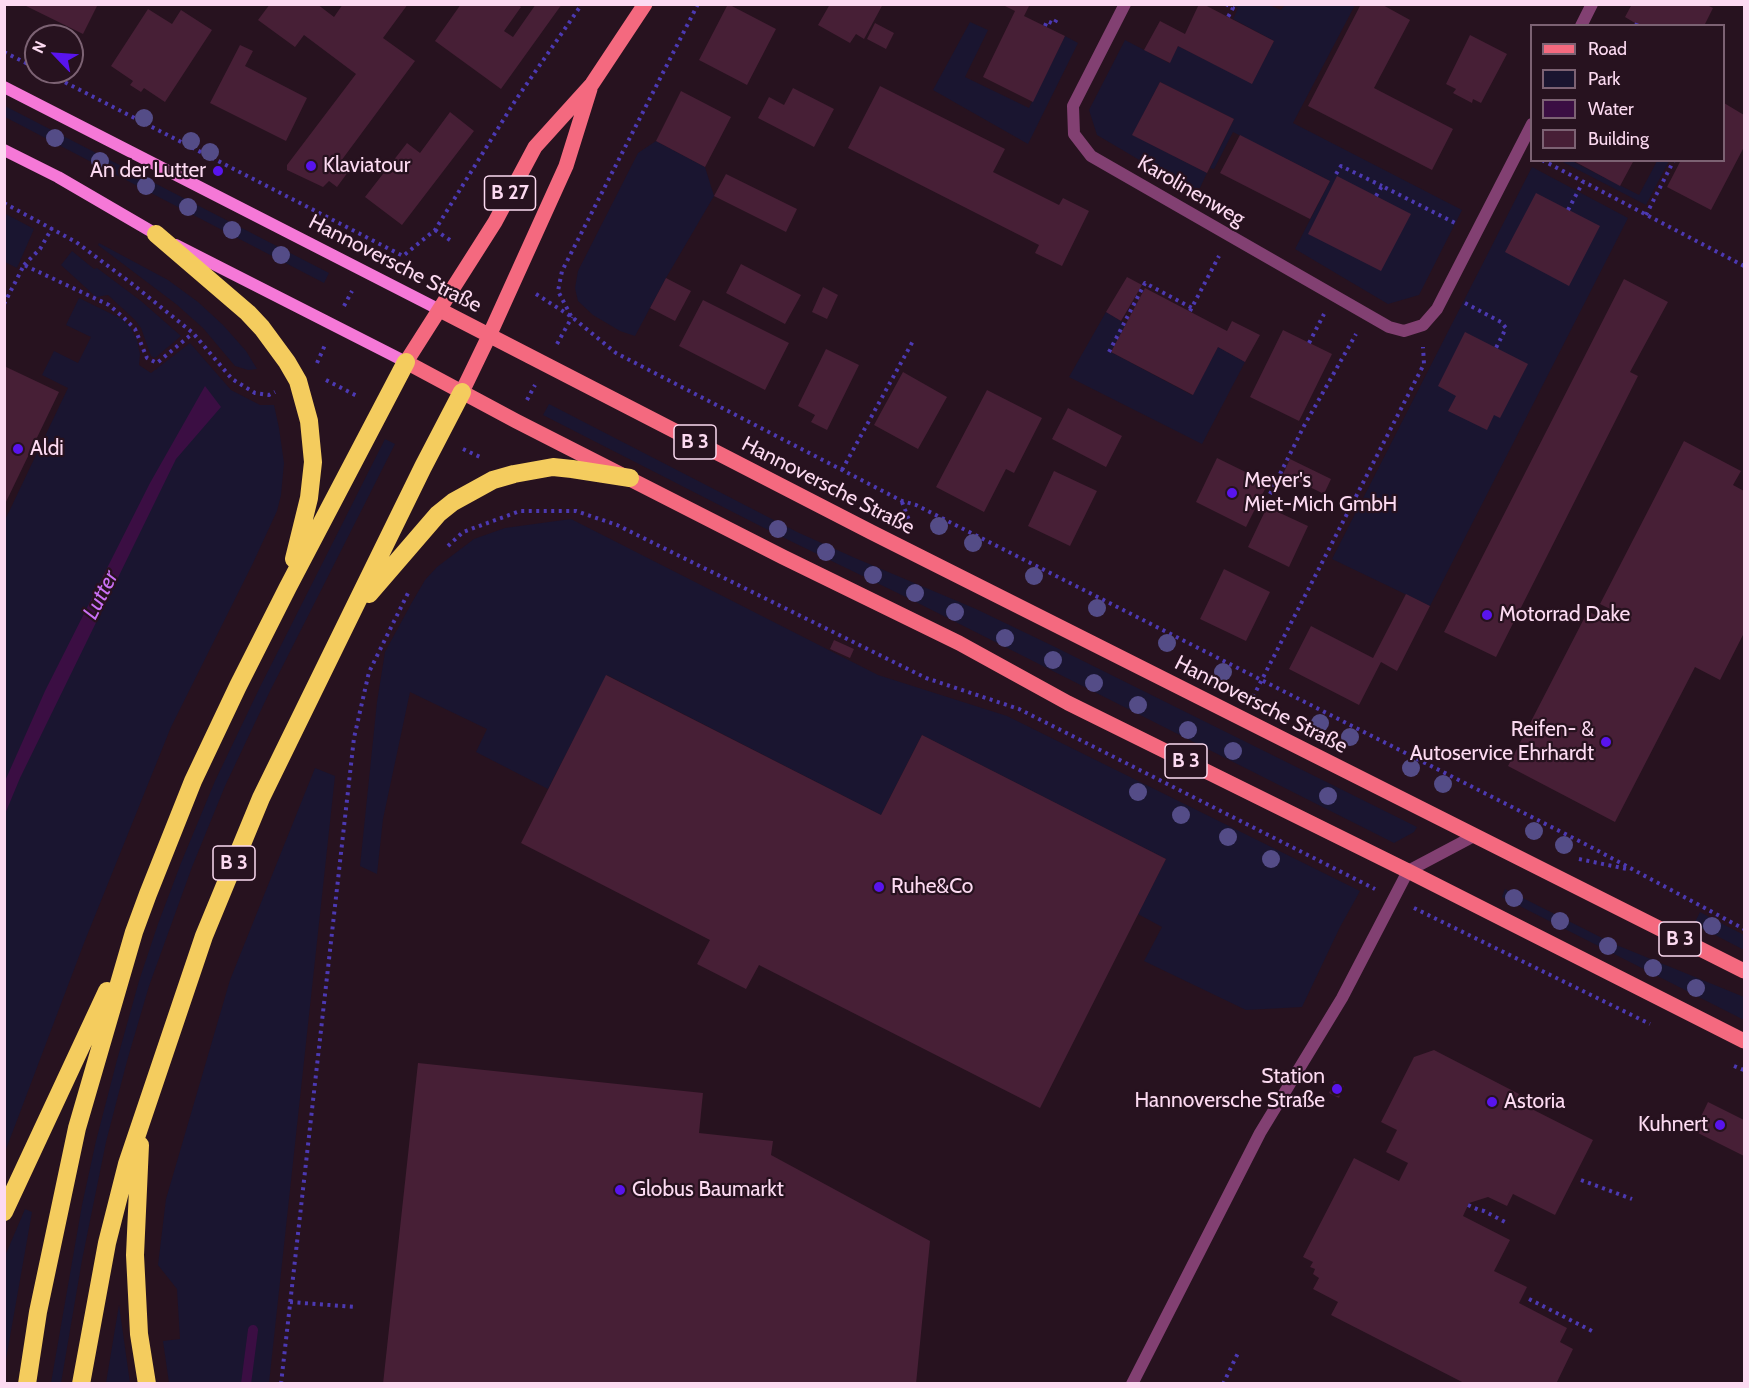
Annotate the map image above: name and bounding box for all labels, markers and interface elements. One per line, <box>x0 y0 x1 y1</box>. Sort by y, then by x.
north arrow <box>24 24 84 84</box>
legend <box>1530 24 1725 162</box>
text: N <box>28 38 50 56</box>
text: Road <box>1588 38 1627 60</box>
text: Park <box>1588 68 1620 90</box>
text: Water <box>1588 98 1634 120</box>
text: Building <box>1588 128 1649 150</box>
street label: Karolinenweg <box>1133 150 1249 232</box>
place label: Klaviatour <box>323 153 410 179</box>
place label: An der Lutter <box>90 158 206 184</box>
marker: Klaviatour <box>304 159 318 173</box>
marker: An der Lutter <box>211 164 225 178</box>
road number: B 27 <box>484 176 536 210</box>
street label: Hannoversche Straße <box>304 210 486 318</box>
road number: B 3 <box>674 425 716 459</box>
street label: Hannoversche Straße <box>737 432 919 540</box>
place label: Aldi <box>30 436 64 462</box>
marker: Aldi <box>11 442 25 456</box>
place label: Meyer's Miet-Mich GmbH <box>1244 468 1397 518</box>
marker: Meyer's Miet-Mich GmbH <box>1225 486 1239 500</box>
water label: Lutter <box>78 566 124 624</box>
place label: Motorrad Dake <box>1499 602 1630 628</box>
marker: Motorrad Dake <box>1480 608 1494 622</box>
street label: Hannoversche Straße <box>1170 651 1352 759</box>
place label: Reifen- & Autoservice Ehrhardt <box>1410 717 1594 767</box>
marker: Reifen- & Autoservice Ehrhardt <box>1599 735 1613 749</box>
road number: B 3 <box>1165 744 1207 778</box>
road number: B 3 <box>213 846 255 880</box>
place label: Ruhe&Co <box>891 874 973 900</box>
marker: Ruhe&Co <box>872 880 886 894</box>
road number: B 3 <box>1659 922 1701 956</box>
place label: Station Hannoversche Straße <box>1134 1064 1325 1114</box>
marker: Station Hannoversche Straße <box>1330 1082 1344 1096</box>
place label: Astoria <box>1504 1089 1565 1115</box>
marker: Astoria <box>1485 1095 1499 1109</box>
place label: Kuhnert <box>1638 1112 1708 1138</box>
marker: Kuhnert <box>1713 1118 1727 1132</box>
place label: Globus Baumarkt <box>632 1177 784 1203</box>
marker: Globus Baumarkt <box>613 1183 627 1197</box>

